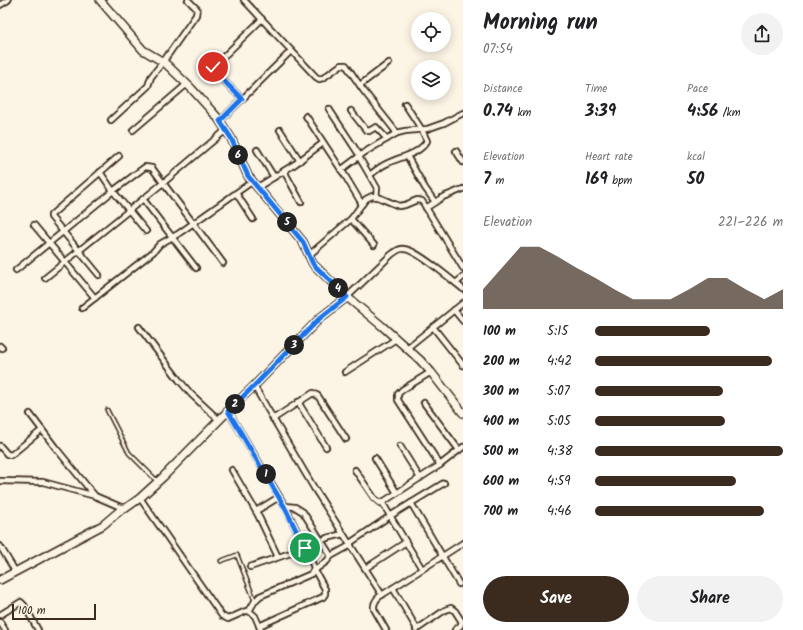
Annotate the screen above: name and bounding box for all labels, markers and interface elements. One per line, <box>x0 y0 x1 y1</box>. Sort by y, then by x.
text: Morning run <box>483 6 598 41</box>
map controls <box>411 12 451 100</box>
button: locate <box>411 12 451 52</box>
button: share <box>741 13 783 55</box>
text: 07:54 <box>483 39 513 60</box>
pin <box>196 50 230 84</box>
icon: check <box>202 56 224 78</box>
button: layers <box>411 60 451 100</box>
text: Distance <box>483 80 523 98</box>
text: Time <box>585 80 607 98</box>
text: Pace <box>687 80 708 98</box>
text: 0.74 <box>483 98 513 125</box>
text: 3:39 <box>585 98 616 125</box>
text: 4:56 <box>687 98 718 125</box>
text: km <box>513 104 531 122</box>
text: /km <box>718 104 741 122</box>
pin: 6 <box>228 145 248 165</box>
text: 6 <box>235 146 241 164</box>
text: Elevation <box>483 148 525 166</box>
text: Heart rate <box>585 148 633 166</box>
text: kcal <box>687 148 705 166</box>
text: 7 <box>483 166 491 193</box>
text: 169 <box>585 166 608 193</box>
text: 50 <box>687 166 704 193</box>
text: m <box>491 172 504 190</box>
text: bpm <box>608 172 632 190</box>
pin: 5 <box>277 212 297 232</box>
text: Elevation <box>483 212 532 233</box>
text: 221–226 m <box>718 212 783 233</box>
text: 5 <box>284 213 290 231</box>
pin: 4 <box>328 278 348 298</box>
text: 4 <box>335 279 341 297</box>
text: 100 m <box>483 321 516 342</box>
text: 5:15 <box>547 321 568 342</box>
pin: 3 <box>284 335 304 355</box>
text: 3 <box>291 336 297 354</box>
text: 200 m <box>483 351 520 372</box>
text: 4:42 <box>547 351 572 372</box>
text: 300 m <box>483 381 519 402</box>
text: 5:07 <box>547 381 570 402</box>
pin: 2 <box>225 394 245 414</box>
text: 2 <box>232 395 238 413</box>
text: 400 m <box>483 411 519 432</box>
text: 5:05 <box>547 411 571 432</box>
text: 500 m <box>483 441 519 462</box>
text: 4:38 <box>547 441 573 462</box>
pin: 1 <box>256 464 276 484</box>
text: 1 <box>264 465 268 483</box>
text: 600 m <box>483 471 519 492</box>
text: 4:59 <box>547 471 571 492</box>
text: 700 m <box>483 501 518 522</box>
text: 4:46 <box>547 501 572 522</box>
pin <box>288 531 322 565</box>
icon: arrive <box>294 537 316 559</box>
button: Save <box>483 576 629 622</box>
button: Share <box>637 576 783 622</box>
scale bar <box>12 602 96 621</box>
text: 100 m <box>18 602 46 620</box>

